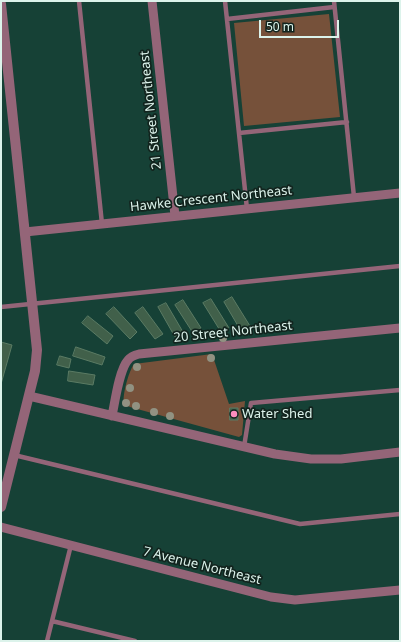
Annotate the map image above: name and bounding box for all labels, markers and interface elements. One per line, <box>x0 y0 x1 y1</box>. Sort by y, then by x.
scale bar <box>261 12 341 38</box>
text: 50 m <box>266 18 294 35</box>
street label: 21 Street Northeast <box>137 50 165 170</box>
street label: Hawke Crescent Northeast <box>129 183 293 215</box>
street label: 20 Street Northeast <box>173 318 293 346</box>
place label: Water Shed <box>242 406 312 422</box>
marker: Water Shed <box>229 409 239 419</box>
street label: 7 Avenue Northeast <box>141 544 263 588</box>

